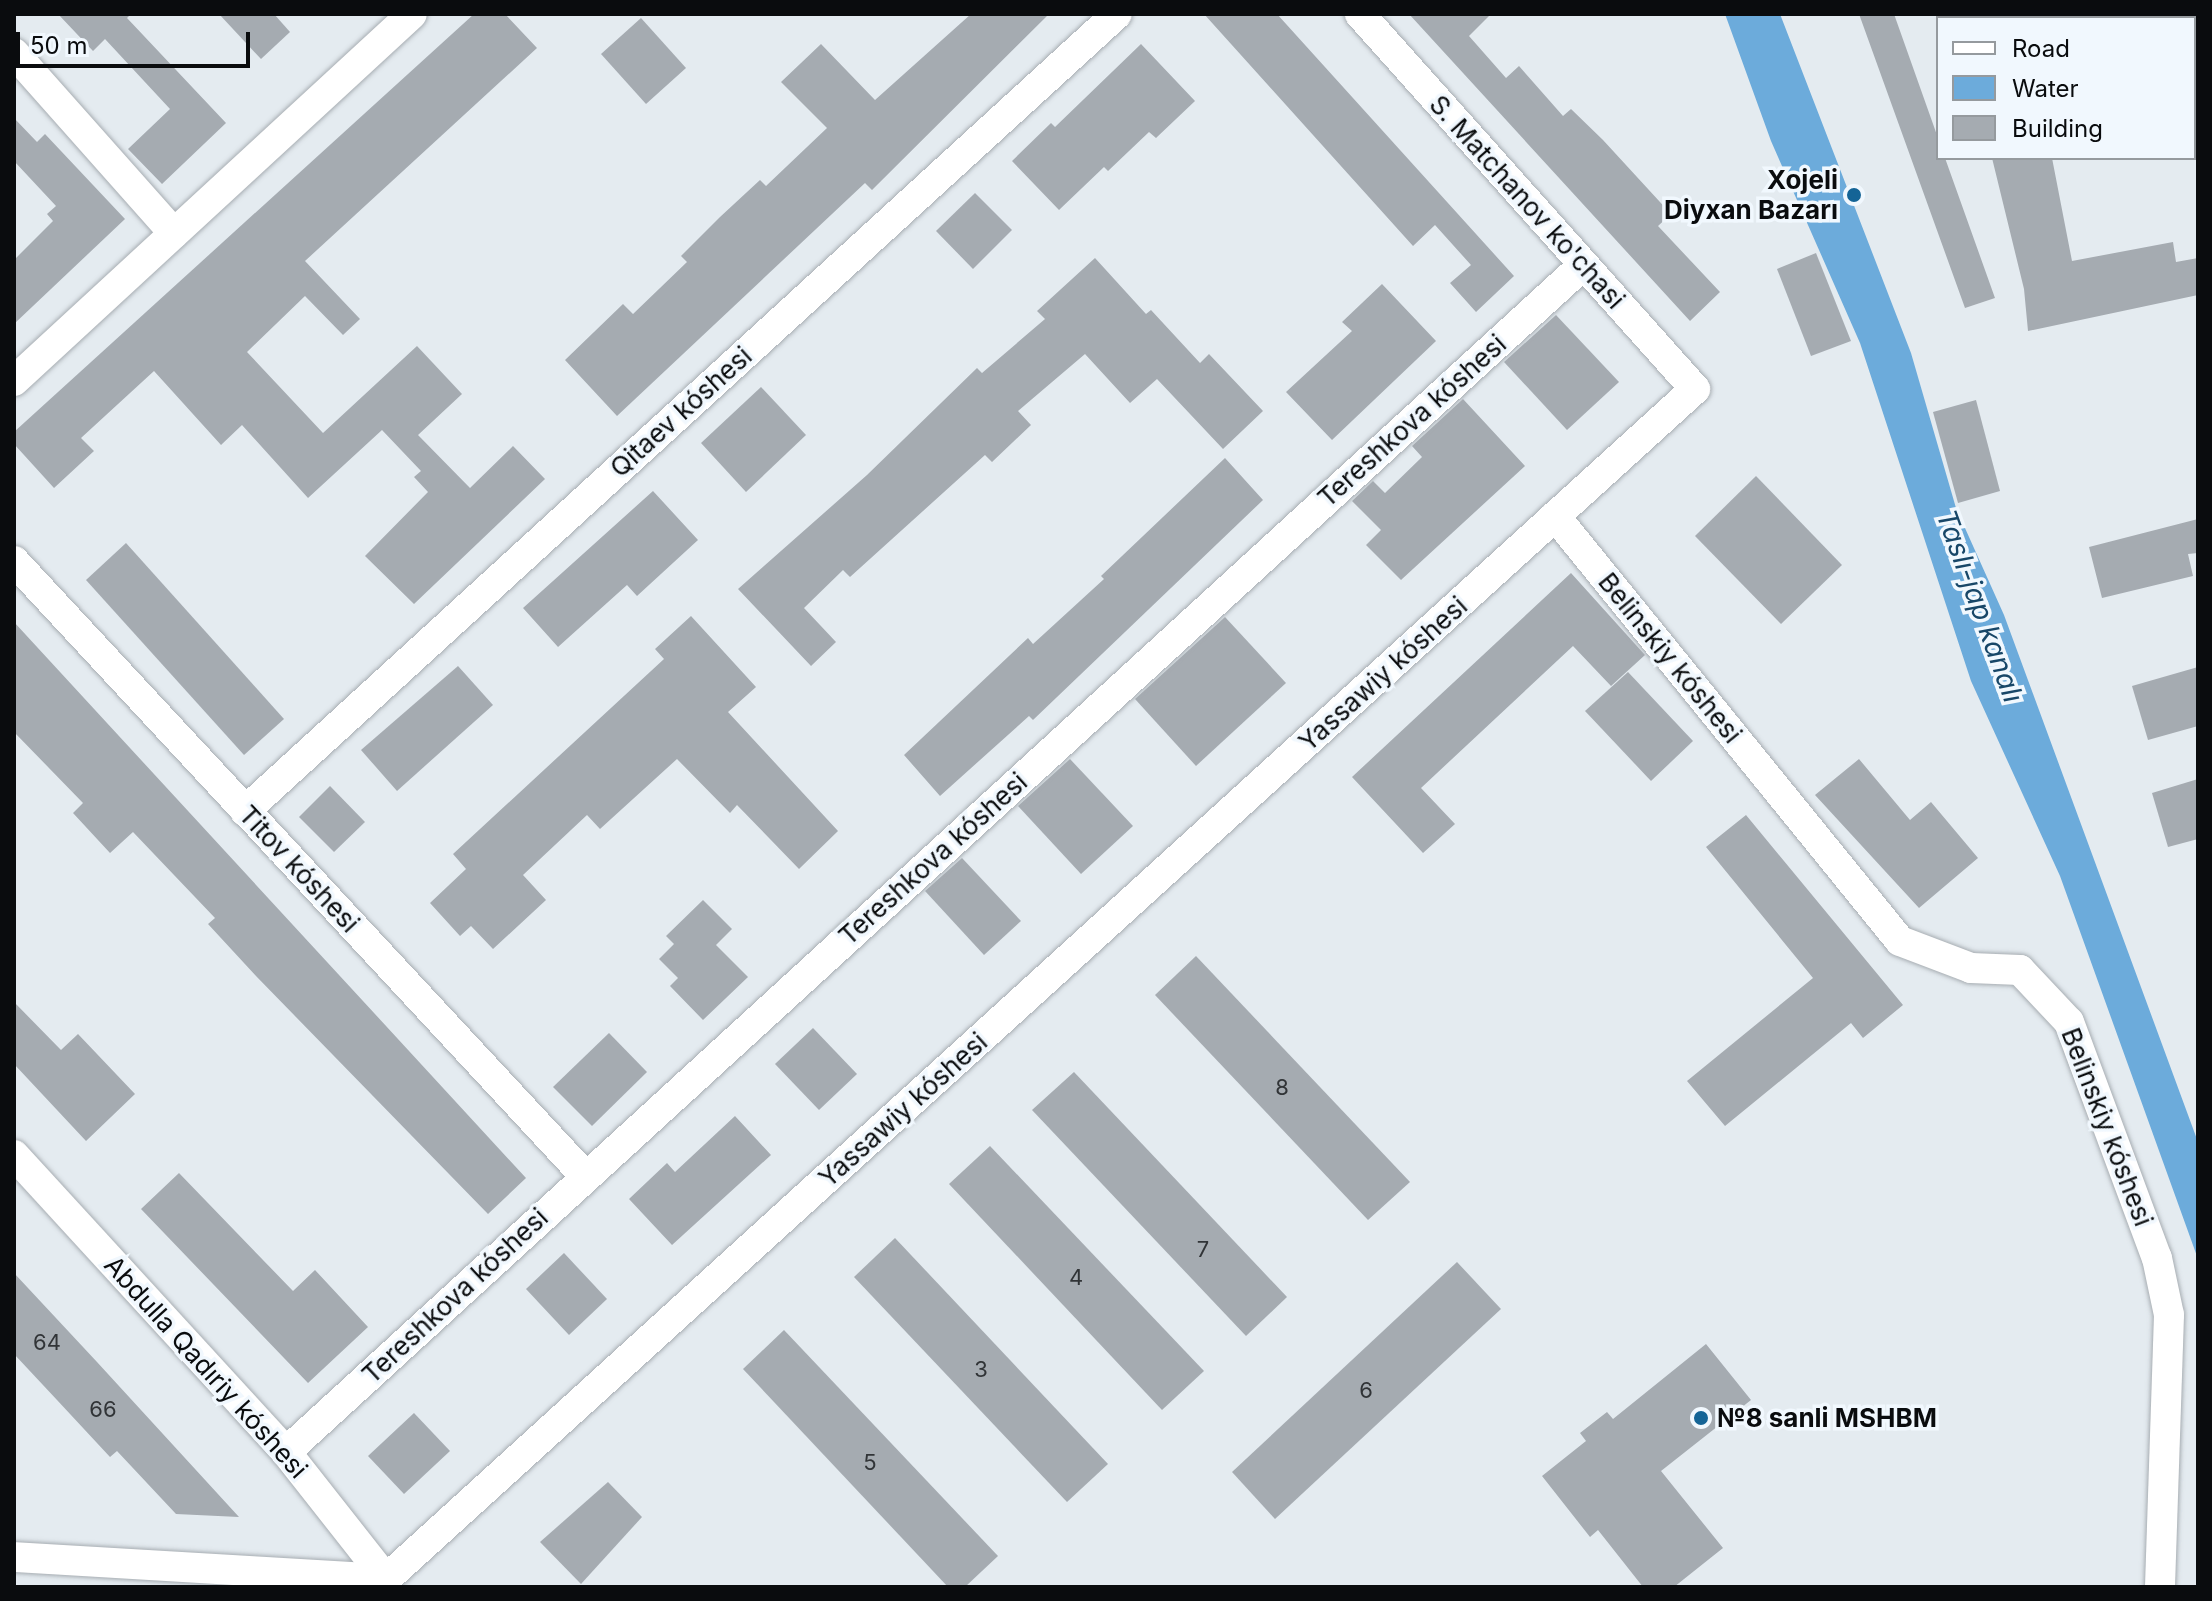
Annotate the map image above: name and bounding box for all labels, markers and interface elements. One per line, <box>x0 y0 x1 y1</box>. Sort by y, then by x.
scale bar <box>20 16 254 66</box>
legend <box>1936 16 2196 160</box>
text: 50 m <box>30 31 88 60</box>
text: Road <box>2012 34 2070 63</box>
text: Water <box>2012 74 2079 103</box>
street label: S. Matchanov ko'chasi <box>1423 89 1631 315</box>
text: Building <box>2012 114 2103 143</box>
place label: Xojeli Diyxan Bazarı <box>1664 164 1838 226</box>
marker: Xojeli Diyxan Bazarı <box>1845 186 1863 204</box>
street label: Tereshkova kóshesi <box>1312 328 1512 514</box>
street label: Qitaev kóshesi <box>604 340 758 484</box>
water label: Taslı-jap kanalı <box>1930 505 2030 707</box>
street label: Belinskiy kóshesi <box>1592 567 1748 749</box>
street label: Yassawiy kóshesi <box>1292 590 1474 758</box>
street label: Tereshkova kóshesi <box>833 766 1033 952</box>
street label: Titov kóshesi <box>232 799 366 939</box>
street label: Belinskiy kóshesi <box>2055 1023 2159 1231</box>
street label: Yassawiy kóshesi <box>812 1026 994 1194</box>
house number: 8 <box>1275 1075 1289 1101</box>
street label: Tereshkova kóshesi <box>356 1202 554 1390</box>
house number: 7 <box>1197 1237 1209 1263</box>
street label: Abdulla Qadıriy kóshesi <box>98 1249 314 1485</box>
house number: 4 <box>1069 1265 1083 1291</box>
house number: 64 <box>33 1330 61 1356</box>
house number: 3 <box>974 1357 988 1383</box>
house number: 6 <box>1359 1378 1373 1404</box>
house number: 66 <box>89 1397 117 1423</box>
place label: №8 sanli MSHBM <box>1717 1402 1937 1434</box>
marker: №8 sanli MSHBM <box>1692 1409 1710 1427</box>
house number: 5 <box>863 1450 877 1476</box>

